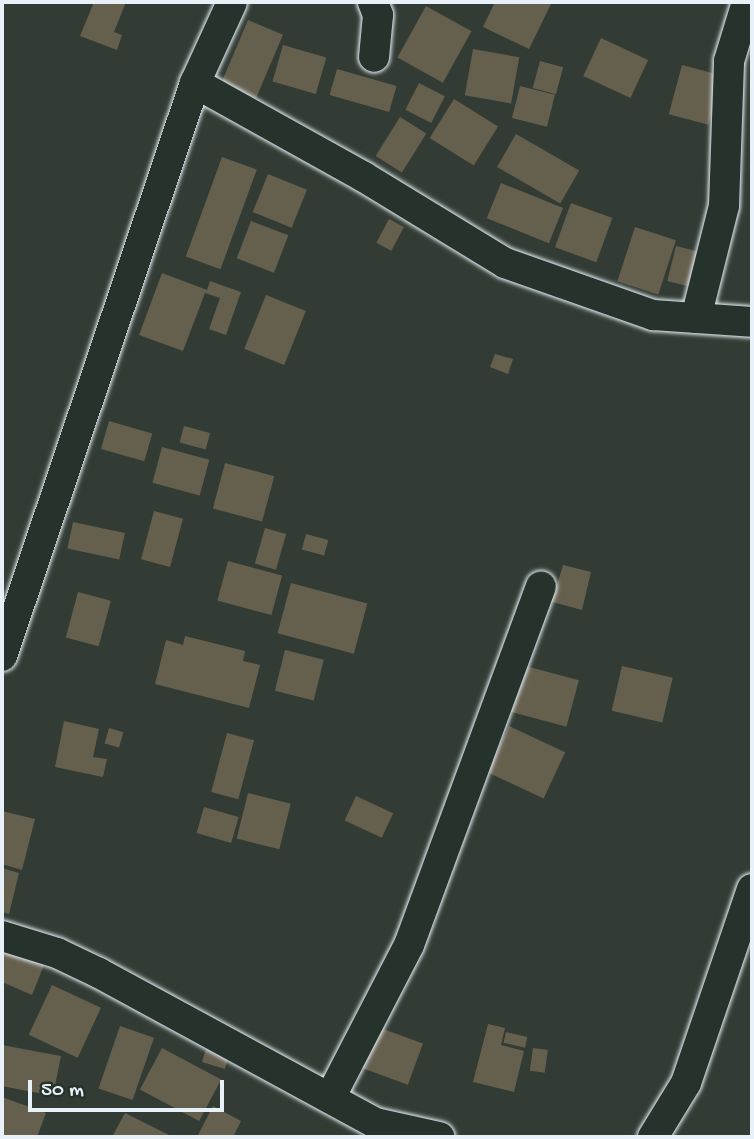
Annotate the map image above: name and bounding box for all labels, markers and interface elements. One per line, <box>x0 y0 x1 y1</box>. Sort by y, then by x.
scale bar <box>32 1066 228 1110</box>
text: 50 m <box>41 1079 84 1104</box>

